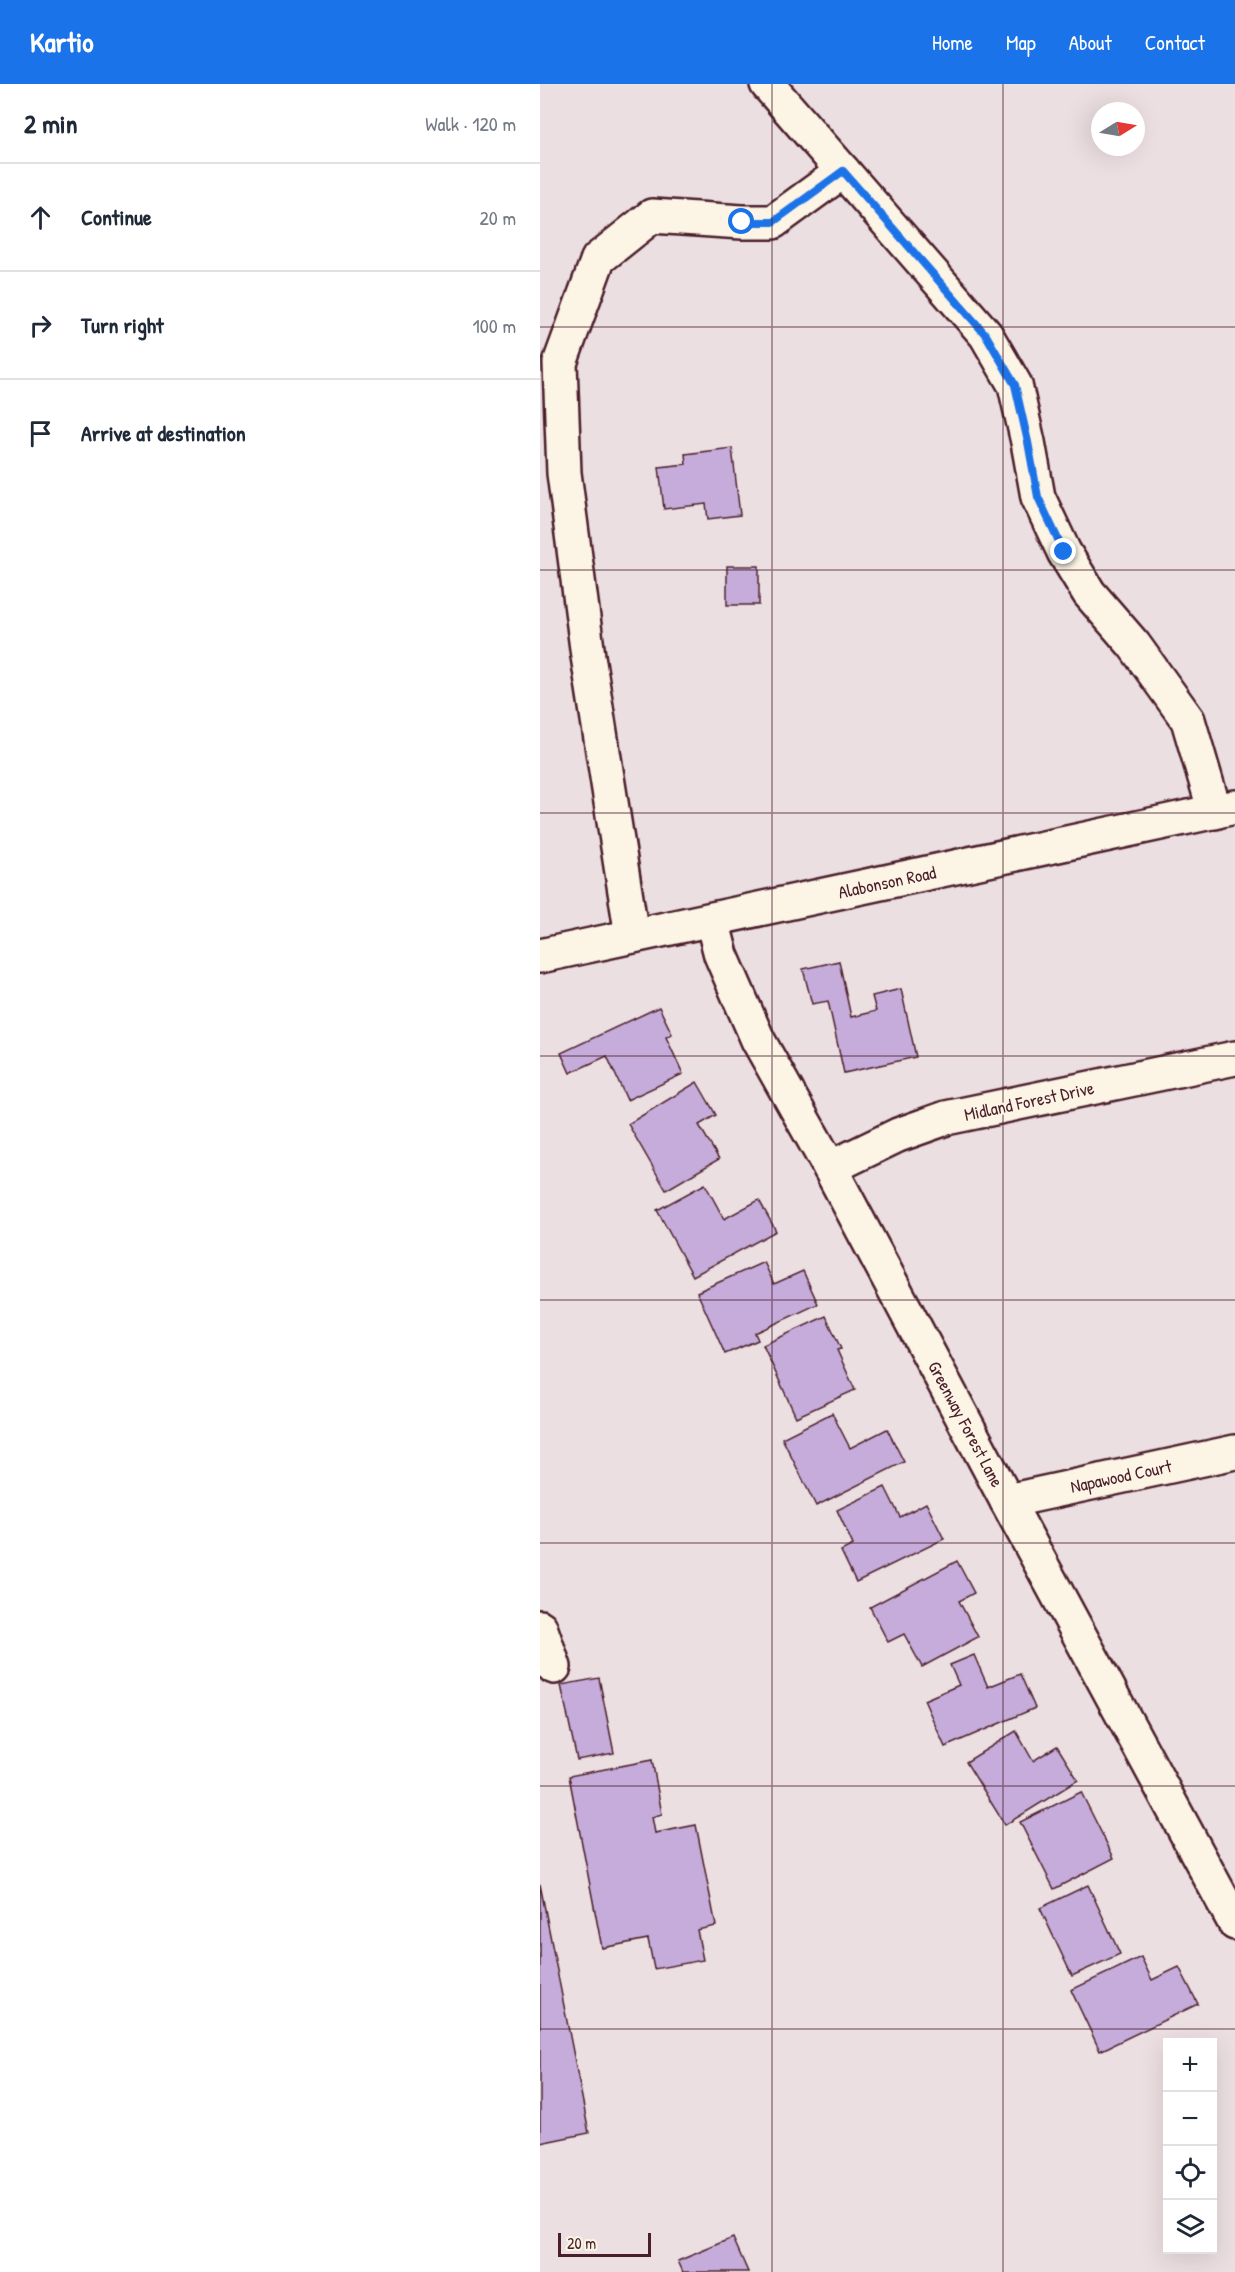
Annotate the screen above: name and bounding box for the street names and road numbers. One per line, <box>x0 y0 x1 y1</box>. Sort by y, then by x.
street label: Alabonson Road <box>836 859 938 905</box>
street label: Midland Forest Drive <box>962 1075 1096 1127</box>
street label: Greenway Forest Lane <box>922 1357 1010 1491</box>
street label: Napawood Court <box>1068 1453 1175 1499</box>

